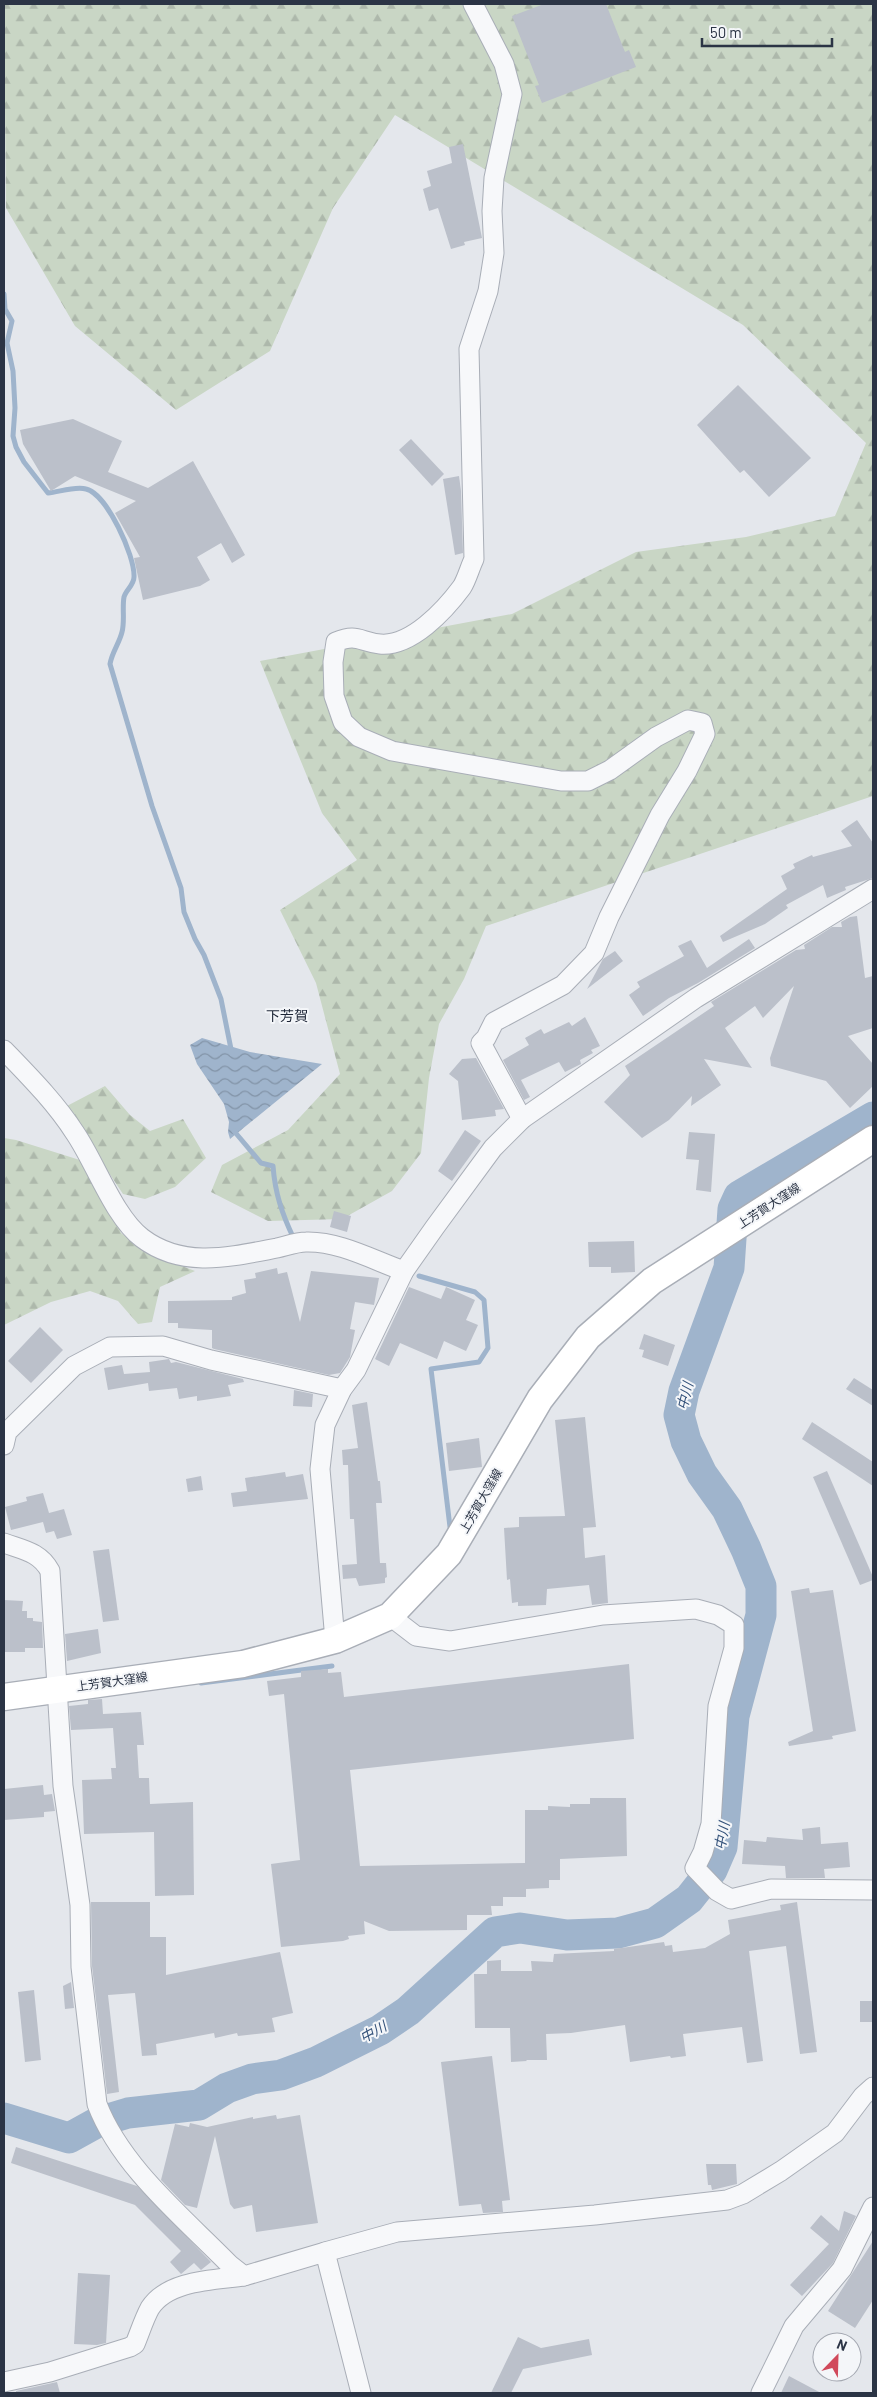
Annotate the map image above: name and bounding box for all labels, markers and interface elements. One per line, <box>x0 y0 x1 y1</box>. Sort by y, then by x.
scale bar <box>702 15 832 47</box>
text: 50 m <box>710 23 742 41</box>
district label: 下芳賀 <box>266 1007 308 1024</box>
street label: 上芳賀大窪線 <box>734 1180 802 1231</box>
water label: 中川 <box>673 1378 697 1412</box>
street label: 上芳賀大窪線 <box>456 1466 504 1535</box>
street label: 上芳賀大窪線 <box>75 1669 148 1693</box>
water label: 中川 <box>711 1819 733 1851</box>
water label: 中川 <box>356 2016 391 2046</box>
north arrow <box>812 2332 862 2382</box>
text: N <box>835 2335 850 2354</box>

